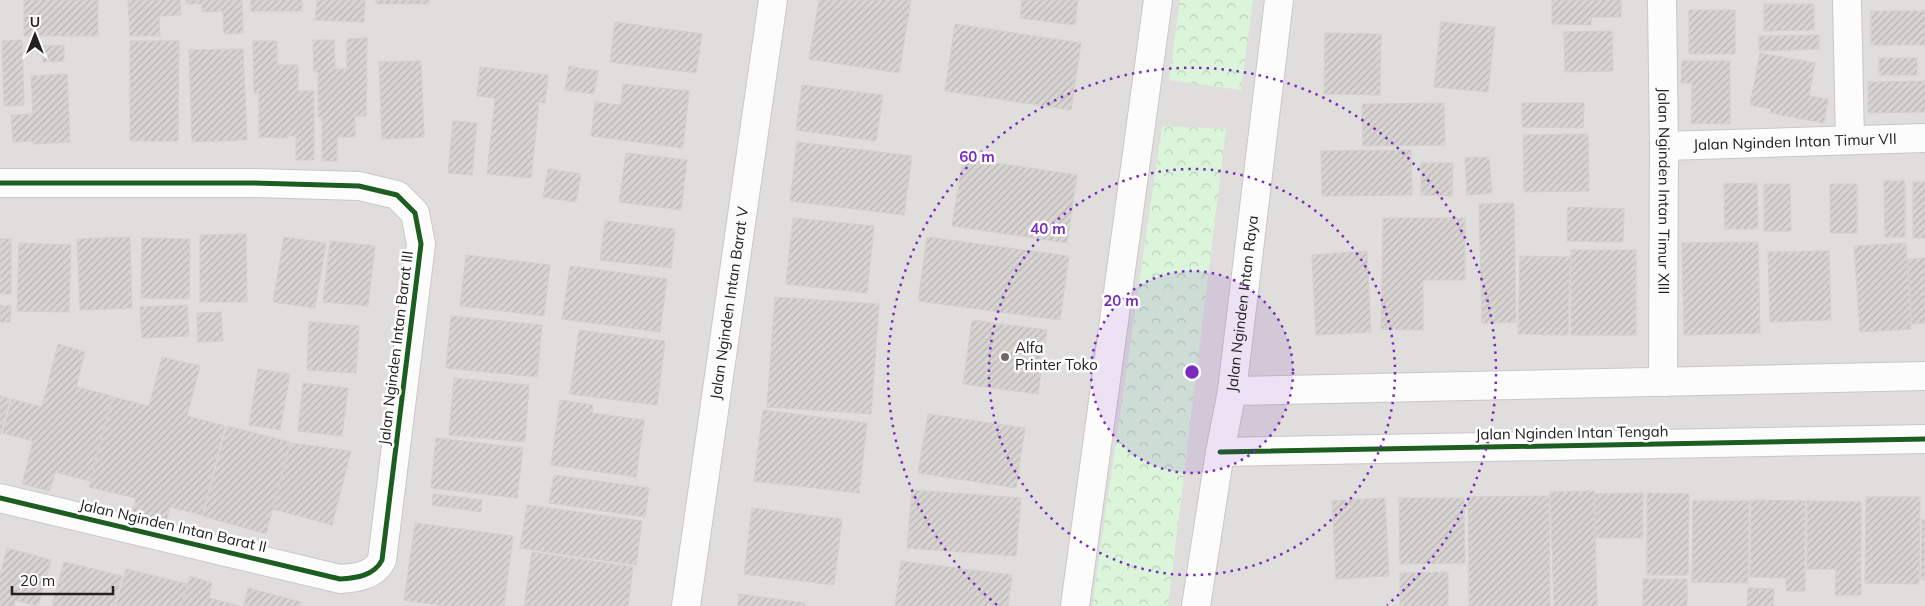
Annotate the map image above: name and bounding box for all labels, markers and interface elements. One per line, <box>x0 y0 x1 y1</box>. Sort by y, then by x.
north arrow <box>10 10 60 60</box>
text: U <box>30 13 40 31</box>
street label: Jalan Nginden Intan Timur XIII <box>1654 87 1674 294</box>
street label: Jalan Nginden Intan Timur VII <box>1693 129 1897 154</box>
text: 60 m <box>959 147 995 166</box>
street label: Jalan Nginden Intan Barat V <box>706 205 752 401</box>
street label: Jalan Nginden Intan Raya <box>1222 214 1262 393</box>
text: 40 m <box>1030 219 1066 238</box>
street label: Jalan Nginden Intan Barat III <box>374 250 417 446</box>
text: 20 m <box>1103 291 1139 310</box>
place label: Alfa Printer Toko <box>1015 338 1098 374</box>
marker: Alfa Printer Toko <box>999 351 1011 363</box>
centre of rings <box>1183 363 1201 381</box>
street label: Jalan Nginden Intan Tengah <box>1475 421 1669 444</box>
street label: Jalan Nginden Intan Barat II <box>78 495 269 556</box>
scale bar <box>12 564 114 596</box>
text: 20 m <box>20 571 55 590</box>

